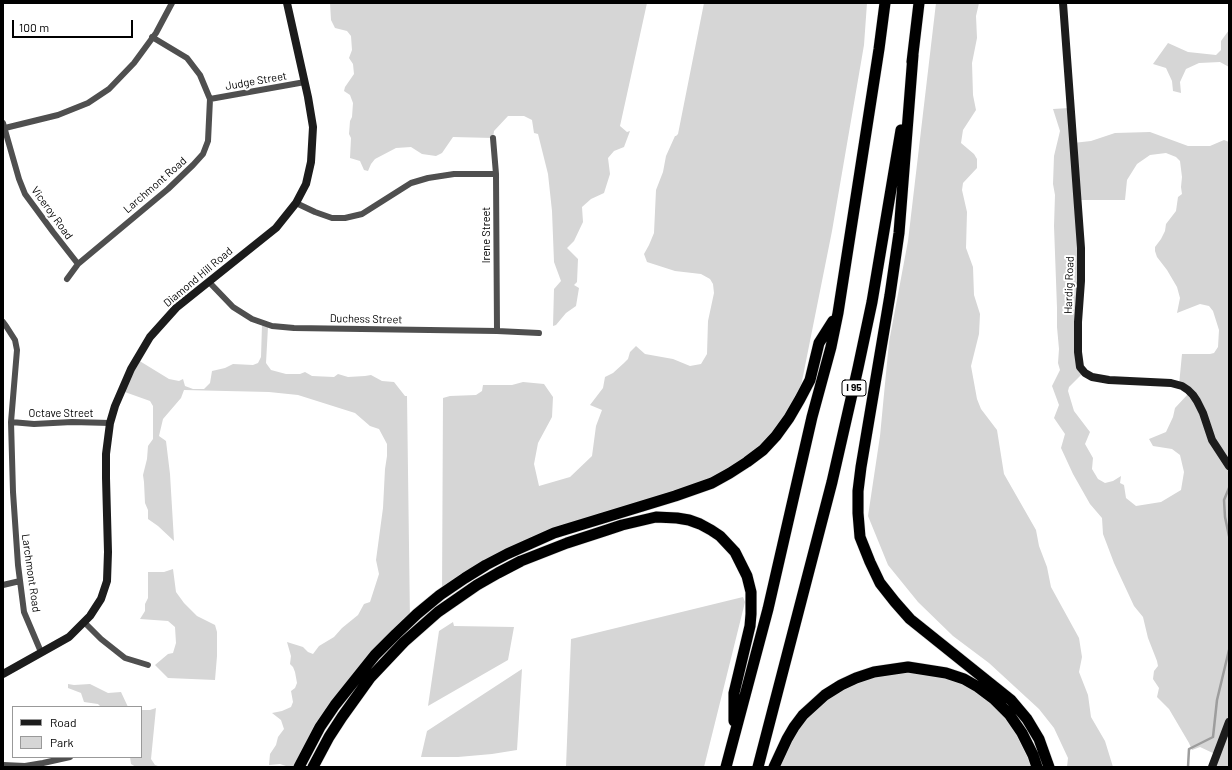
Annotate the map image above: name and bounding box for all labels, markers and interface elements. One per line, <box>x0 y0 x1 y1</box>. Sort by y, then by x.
scale bar <box>14 12 135 38</box>
text: 100 m <box>19 20 49 34</box>
street label: Judge Street <box>224 69 288 93</box>
street label: Larchmont Road <box>121 154 189 216</box>
street label: Viceroy Road <box>28 184 76 242</box>
street label: Irene Street <box>479 207 493 263</box>
street label: Diamond Hill Road <box>161 244 235 310</box>
street label: Hardig Road <box>1061 256 1077 314</box>
street label: Duchess Street <box>330 312 402 326</box>
road number: I 95 <box>842 380 866 396</box>
street label: Octave Street <box>28 406 94 420</box>
street label: Larchmont Road <box>19 533 43 613</box>
legend <box>12 706 142 758</box>
text: Road <box>50 715 77 729</box>
text: Park <box>50 735 74 749</box>

